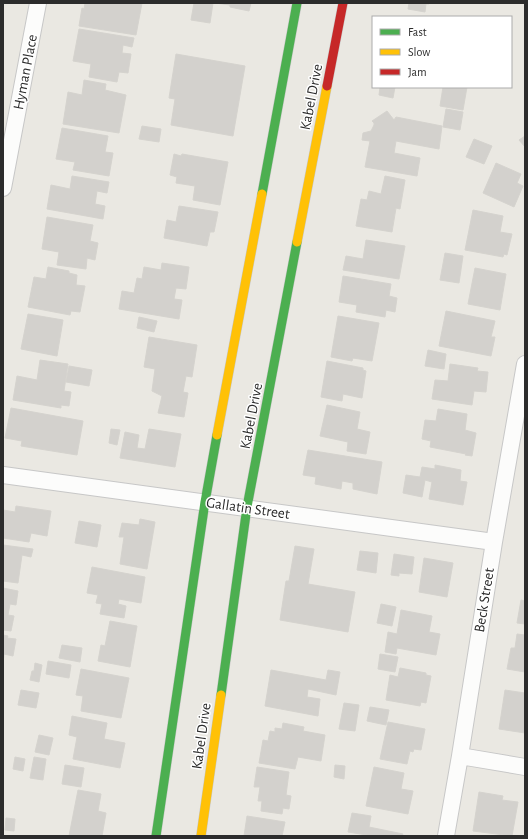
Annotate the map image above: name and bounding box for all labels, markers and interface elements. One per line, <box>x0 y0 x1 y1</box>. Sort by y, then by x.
legend <box>372 16 512 88</box>
text: Fast <box>408 26 427 38</box>
street label: Hyman Place <box>11 33 40 111</box>
text: Slow <box>408 46 430 58</box>
street label: Kabel Drive <box>298 63 325 131</box>
text: Jam <box>408 66 427 78</box>
street label: Kabel Drive <box>238 382 265 450</box>
street label: Gallatin Street <box>205 495 291 522</box>
street label: Beck Street <box>472 566 497 633</box>
street label: Kabel Drive <box>189 702 214 770</box>

